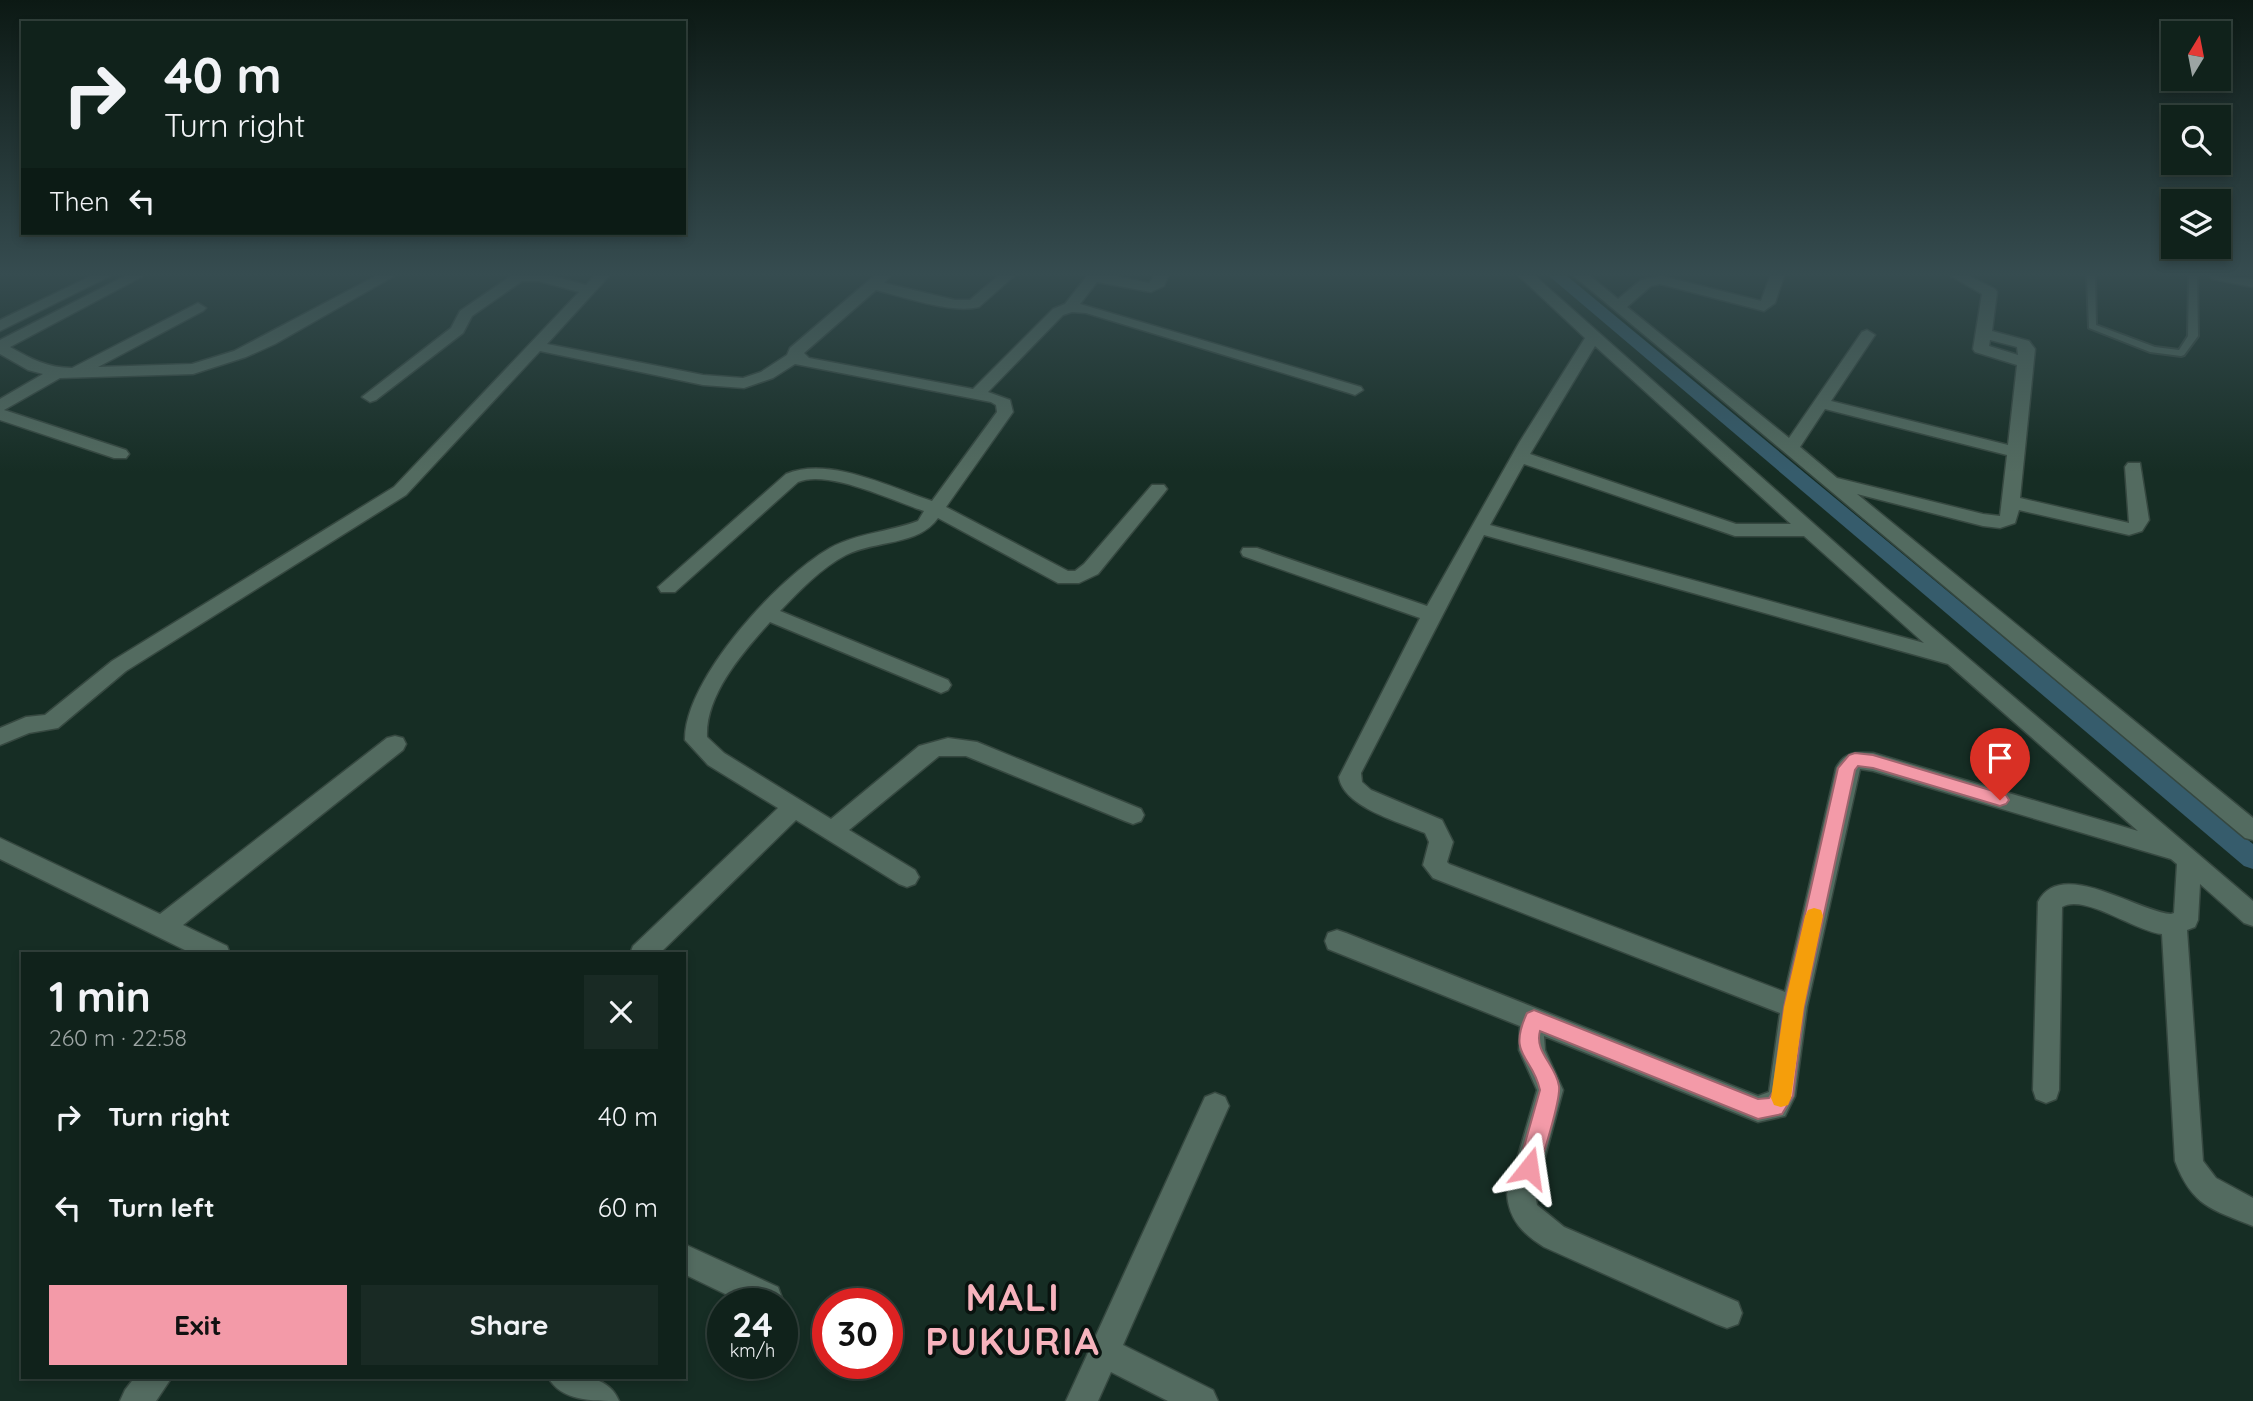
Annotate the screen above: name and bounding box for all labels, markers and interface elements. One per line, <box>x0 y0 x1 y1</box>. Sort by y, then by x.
north arrow <box>2161 21 2231 91</box>
map controls <box>2161 21 2231 259</box>
text: 40 m <box>164 44 282 105</box>
icon: right <box>49 49 140 140</box>
text: Turn right <box>164 105 305 145</box>
button: search <box>2161 105 2231 175</box>
icon: left <box>123 182 161 220</box>
text: Then <box>49 185 109 218</box>
button: layers <box>2161 189 2231 259</box>
pin <box>1970 728 2030 800</box>
icon: arrive <box>1981 739 2019 777</box>
text: 1 min <box>49 970 151 1023</box>
button: close <box>584 975 658 1049</box>
text: 260 m · 22:58 <box>49 1023 187 1052</box>
icon: right <box>49 1098 87 1136</box>
text: Turn right <box>108 1100 230 1133</box>
text: 40 m <box>598 1100 658 1133</box>
position arrow <box>1492 1131 1566 1205</box>
icon: left <box>49 1189 87 1227</box>
text: Turn left <box>108 1191 215 1224</box>
text: 60 m <box>598 1191 658 1224</box>
district label: MALI PUKURIA <box>925 1273 1101 1365</box>
button: Exit <box>49 1285 347 1365</box>
button: Share <box>361 1285 658 1365</box>
speed limit sign: 30 <box>812 1288 903 1379</box>
text: 24 <box>732 1302 773 1346</box>
text: km/h <box>730 1339 775 1362</box>

